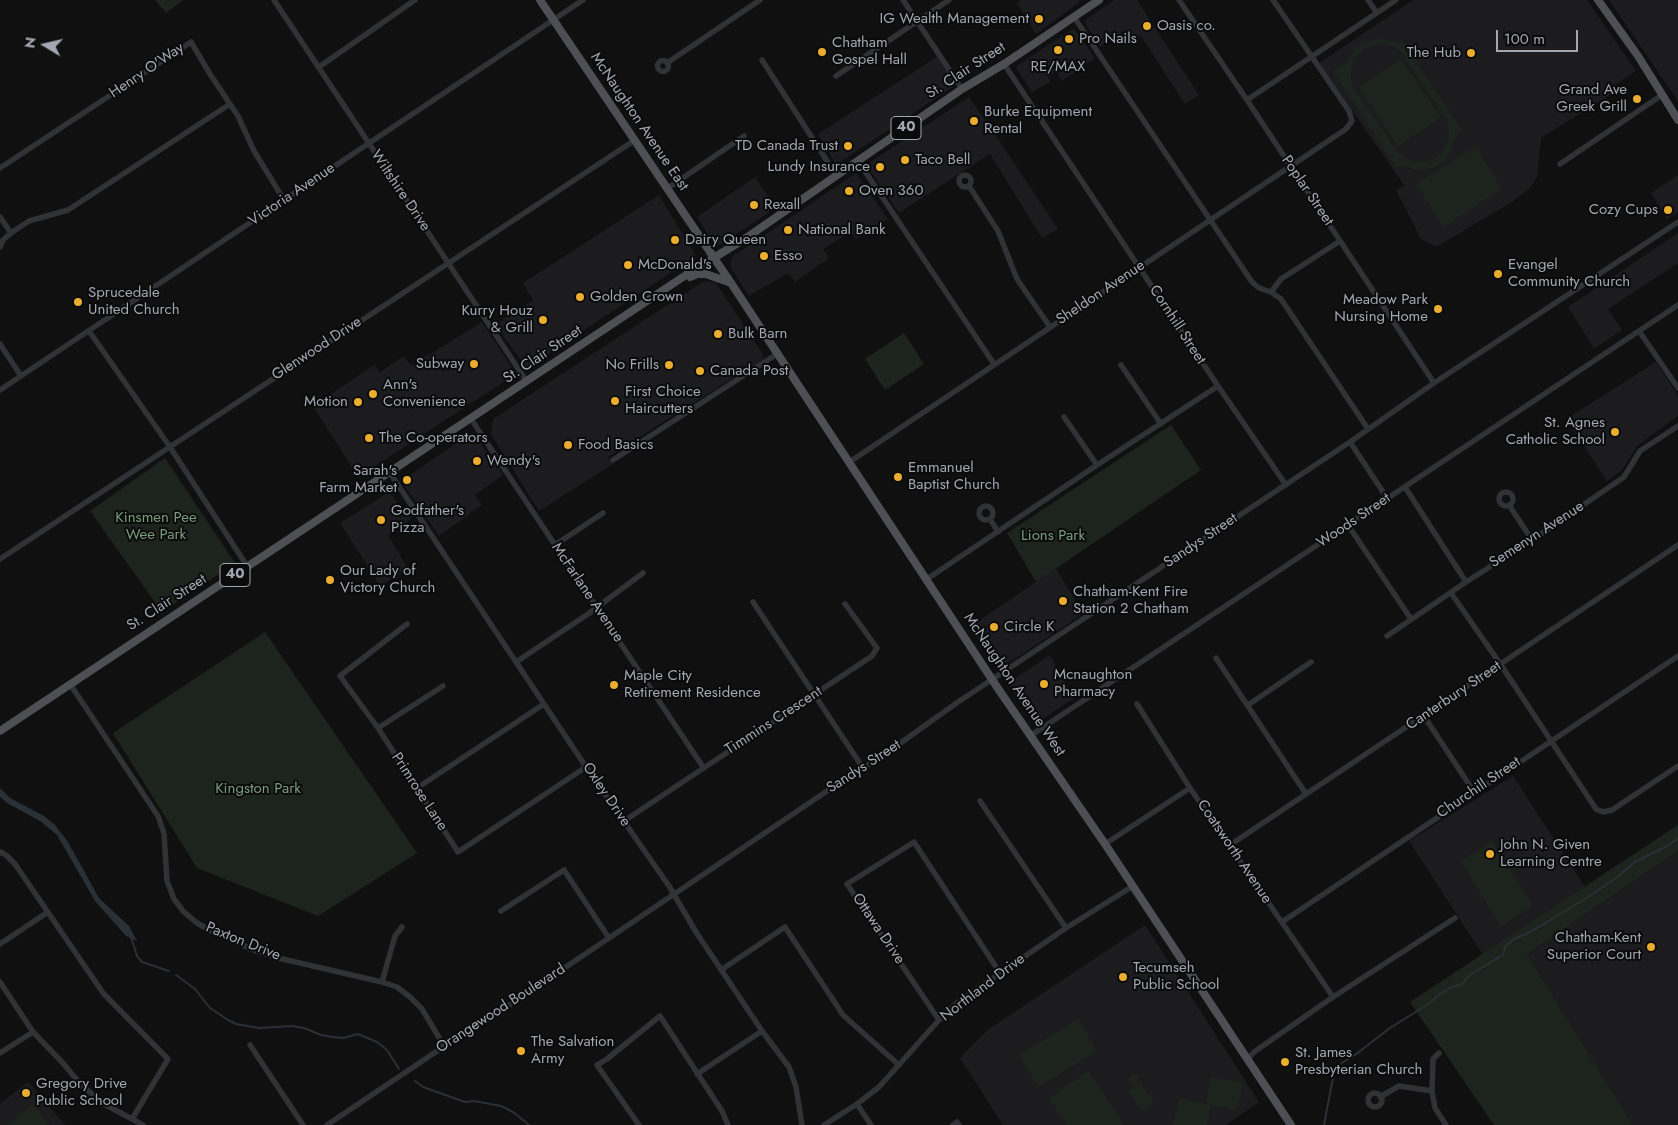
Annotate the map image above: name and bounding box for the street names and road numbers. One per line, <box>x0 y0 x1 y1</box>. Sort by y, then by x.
street label: Henry O'Way <box>106 39 188 103</box>
street label: St. Clair Street <box>923 39 1009 103</box>
street label: McNaughton Avenue East <box>586 49 692 195</box>
road number: 40 <box>891 116 921 140</box>
street label: Wiltshire Drive <box>366 147 434 235</box>
street label: Poplar Street <box>1277 153 1337 229</box>
street label: Victoria Avenue <box>245 160 339 230</box>
street label: Sheldon Avenue <box>1053 257 1149 329</box>
street label: Cornhill Street <box>1145 282 1209 368</box>
street label: Glenwood Drive <box>269 313 365 385</box>
street label: St. Clair Street <box>500 322 586 388</box>
street label: Woods Street <box>1314 490 1394 552</box>
street label: Semenyn Avenue <box>1486 498 1588 572</box>
street label: Sandys Street <box>1161 510 1241 572</box>
street label: McFarlane Avenue <box>547 540 627 646</box>
road number: 40 <box>220 564 250 586</box>
street label: St. Clair Street <box>124 571 210 635</box>
street label: McNaughton Avenue West <box>959 610 1069 760</box>
street label: Canterbury Street <box>1403 658 1505 734</box>
street label: Timmins Crescent <box>722 683 826 759</box>
street label: Sandys Street <box>824 736 904 798</box>
street label: Primrose Lane <box>387 750 451 834</box>
street label: Churchill Street <box>1434 753 1524 823</box>
street label: Oxley Drive <box>578 759 634 831</box>
street label: Coatsworth Avenue <box>1193 797 1275 907</box>
street label: Ottawa Drive <box>848 890 908 968</box>
street label: Paxton Drive <box>203 919 283 965</box>
street label: Northland Drive <box>937 950 1029 1026</box>
street label: Orangewood Boulevard <box>433 960 569 1058</box>

